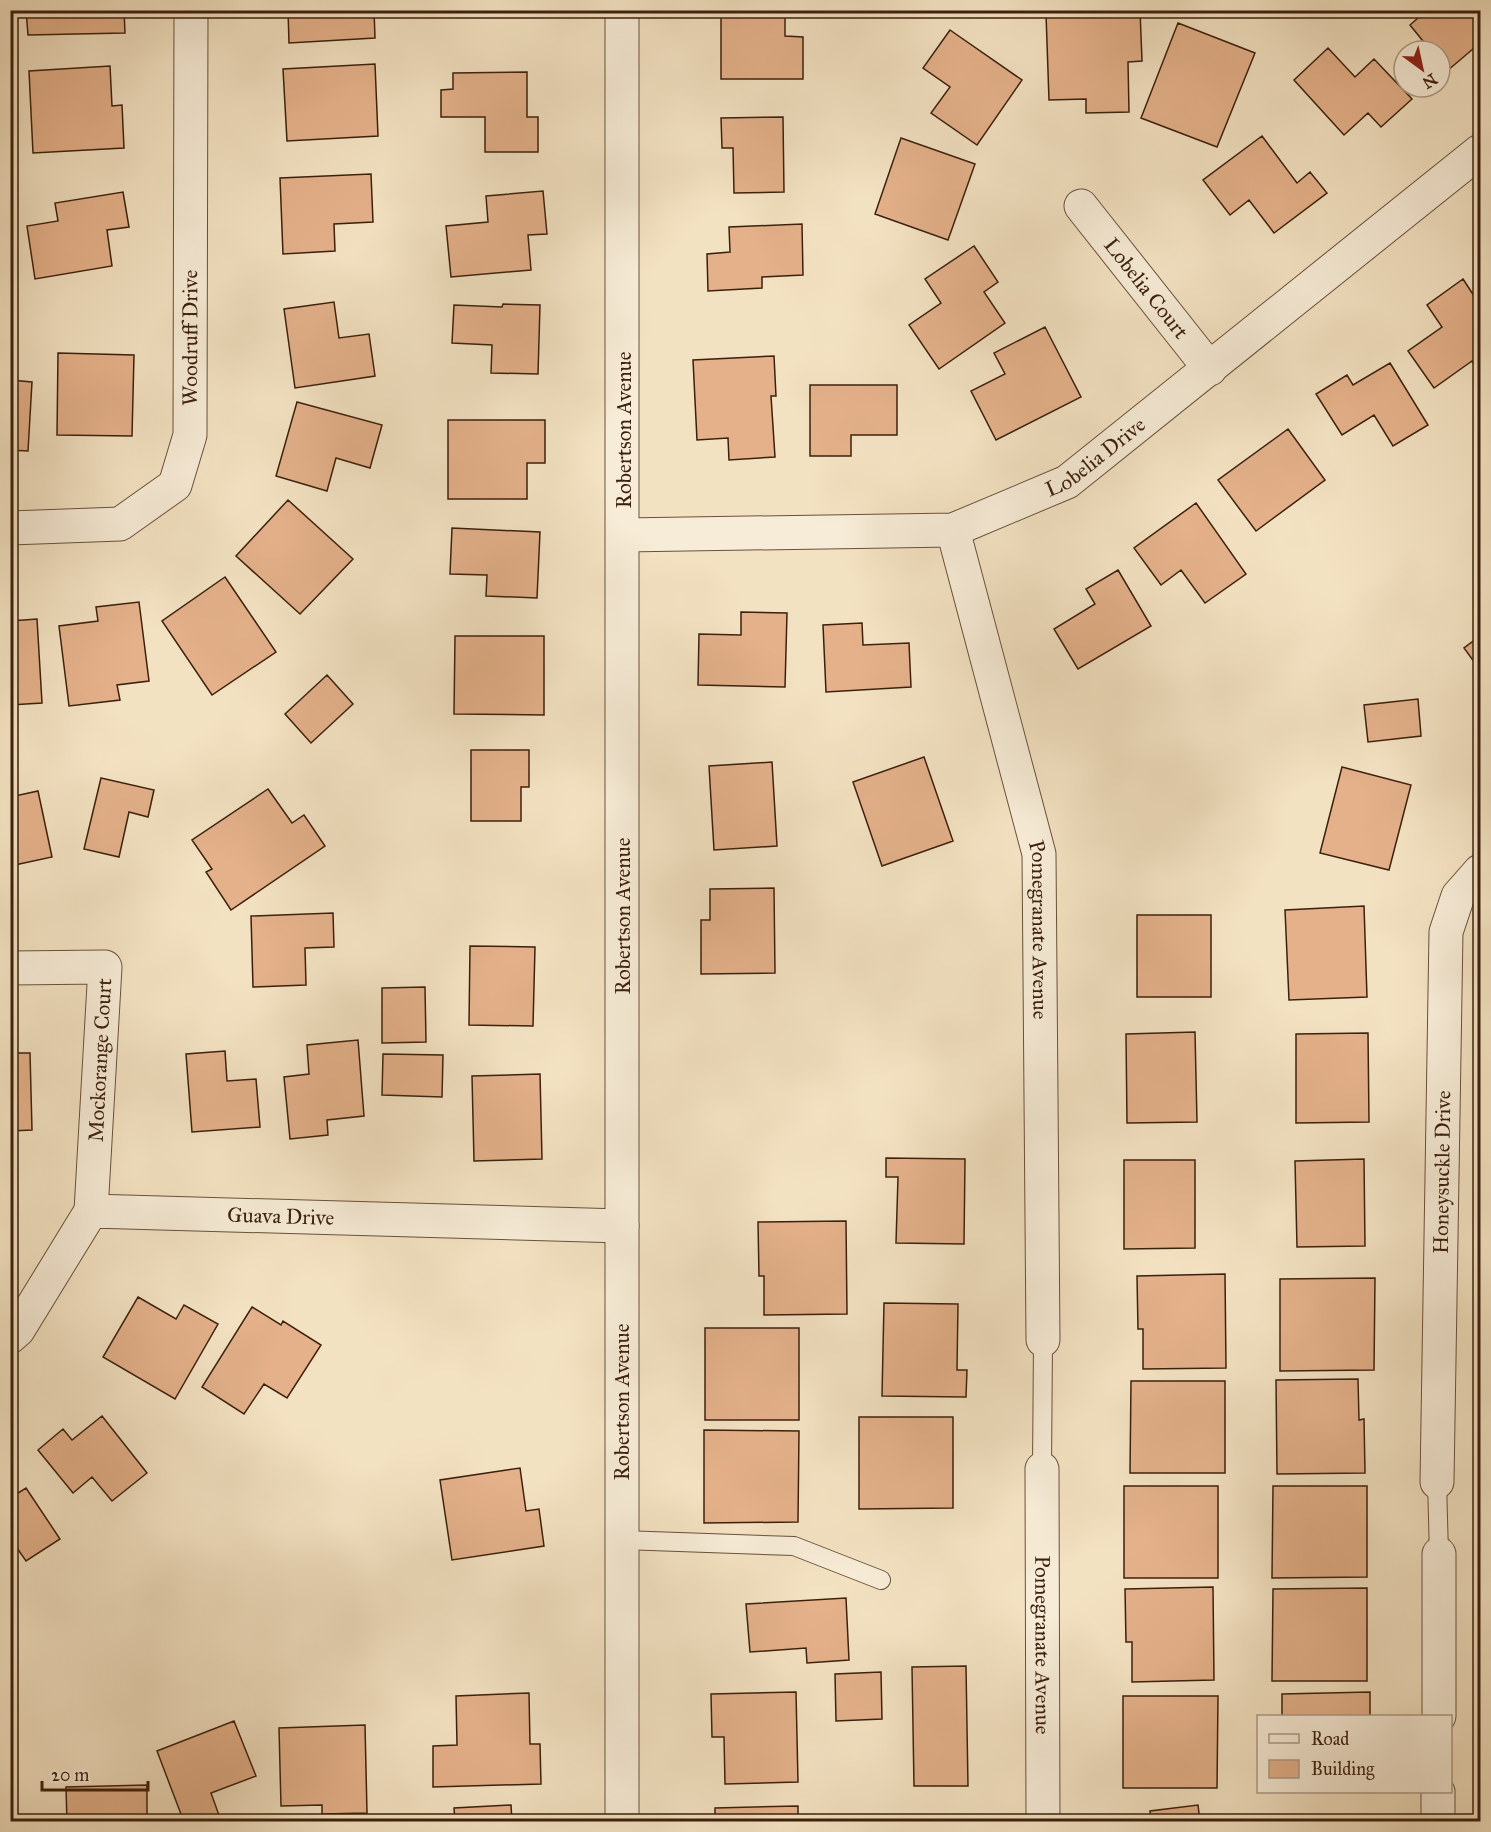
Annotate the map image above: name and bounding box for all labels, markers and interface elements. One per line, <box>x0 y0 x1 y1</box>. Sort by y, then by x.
north arrow <box>1392 39 1452 99</box>
text: N <box>1419 69 1441 93</box>
street label: Lobelia Court <box>1098 233 1194 345</box>
street label: Woodruff Drive <box>177 269 203 406</box>
street label: Robertson Avenue <box>611 351 637 508</box>
street label: Lobelia Drive <box>1042 411 1151 503</box>
street label: Robertson Avenue <box>610 837 636 994</box>
street label: Pomegranate Avenue <box>1023 837 1053 1020</box>
street label: Mockorange Court <box>83 977 117 1143</box>
street label: Honeysuckle Drive <box>1428 1090 1456 1254</box>
street label: Guava Drive <box>227 1202 335 1231</box>
street label: Robertson Avenue <box>609 1323 635 1480</box>
street label: Pomegranate Avenue <box>1029 1555 1056 1735</box>
legend <box>1257 1715 1452 1793</box>
text: Road <box>1311 1728 1349 1750</box>
scale bar <box>42 1754 148 1792</box>
text: Building <box>1311 1758 1375 1781</box>
text: 20 m <box>51 1764 89 1786</box>

